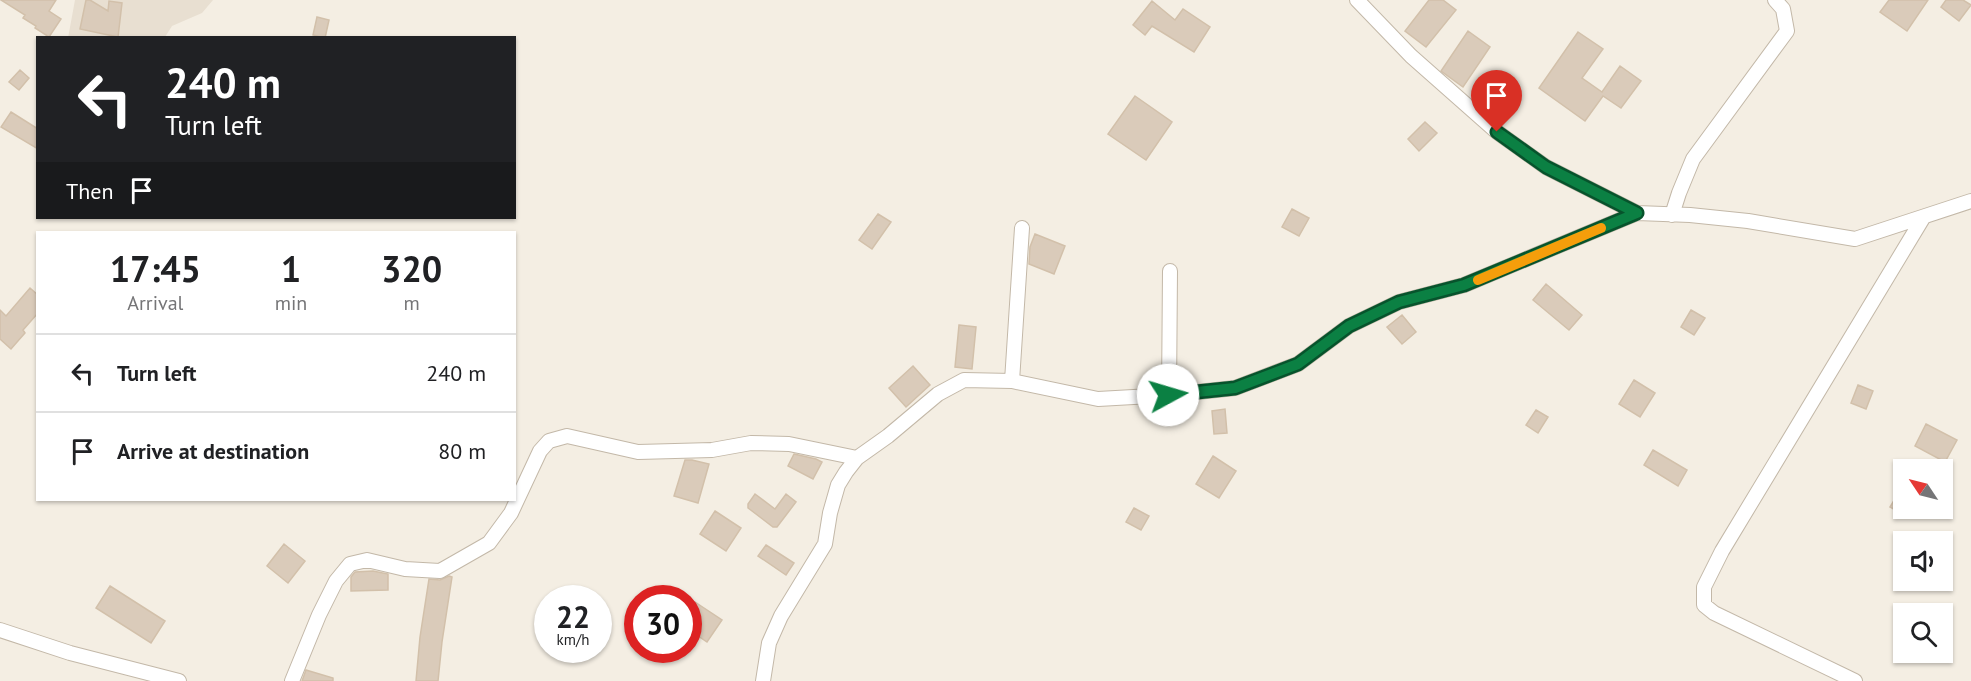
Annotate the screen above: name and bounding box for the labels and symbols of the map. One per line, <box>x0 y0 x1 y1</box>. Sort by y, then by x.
pin <box>1471 70 1522 132</box>
position arrow <box>1136 363 1200 427</box>
north arrow <box>1893 459 1953 519</box>
speed limit sign: 30 <box>624 585 702 663</box>

